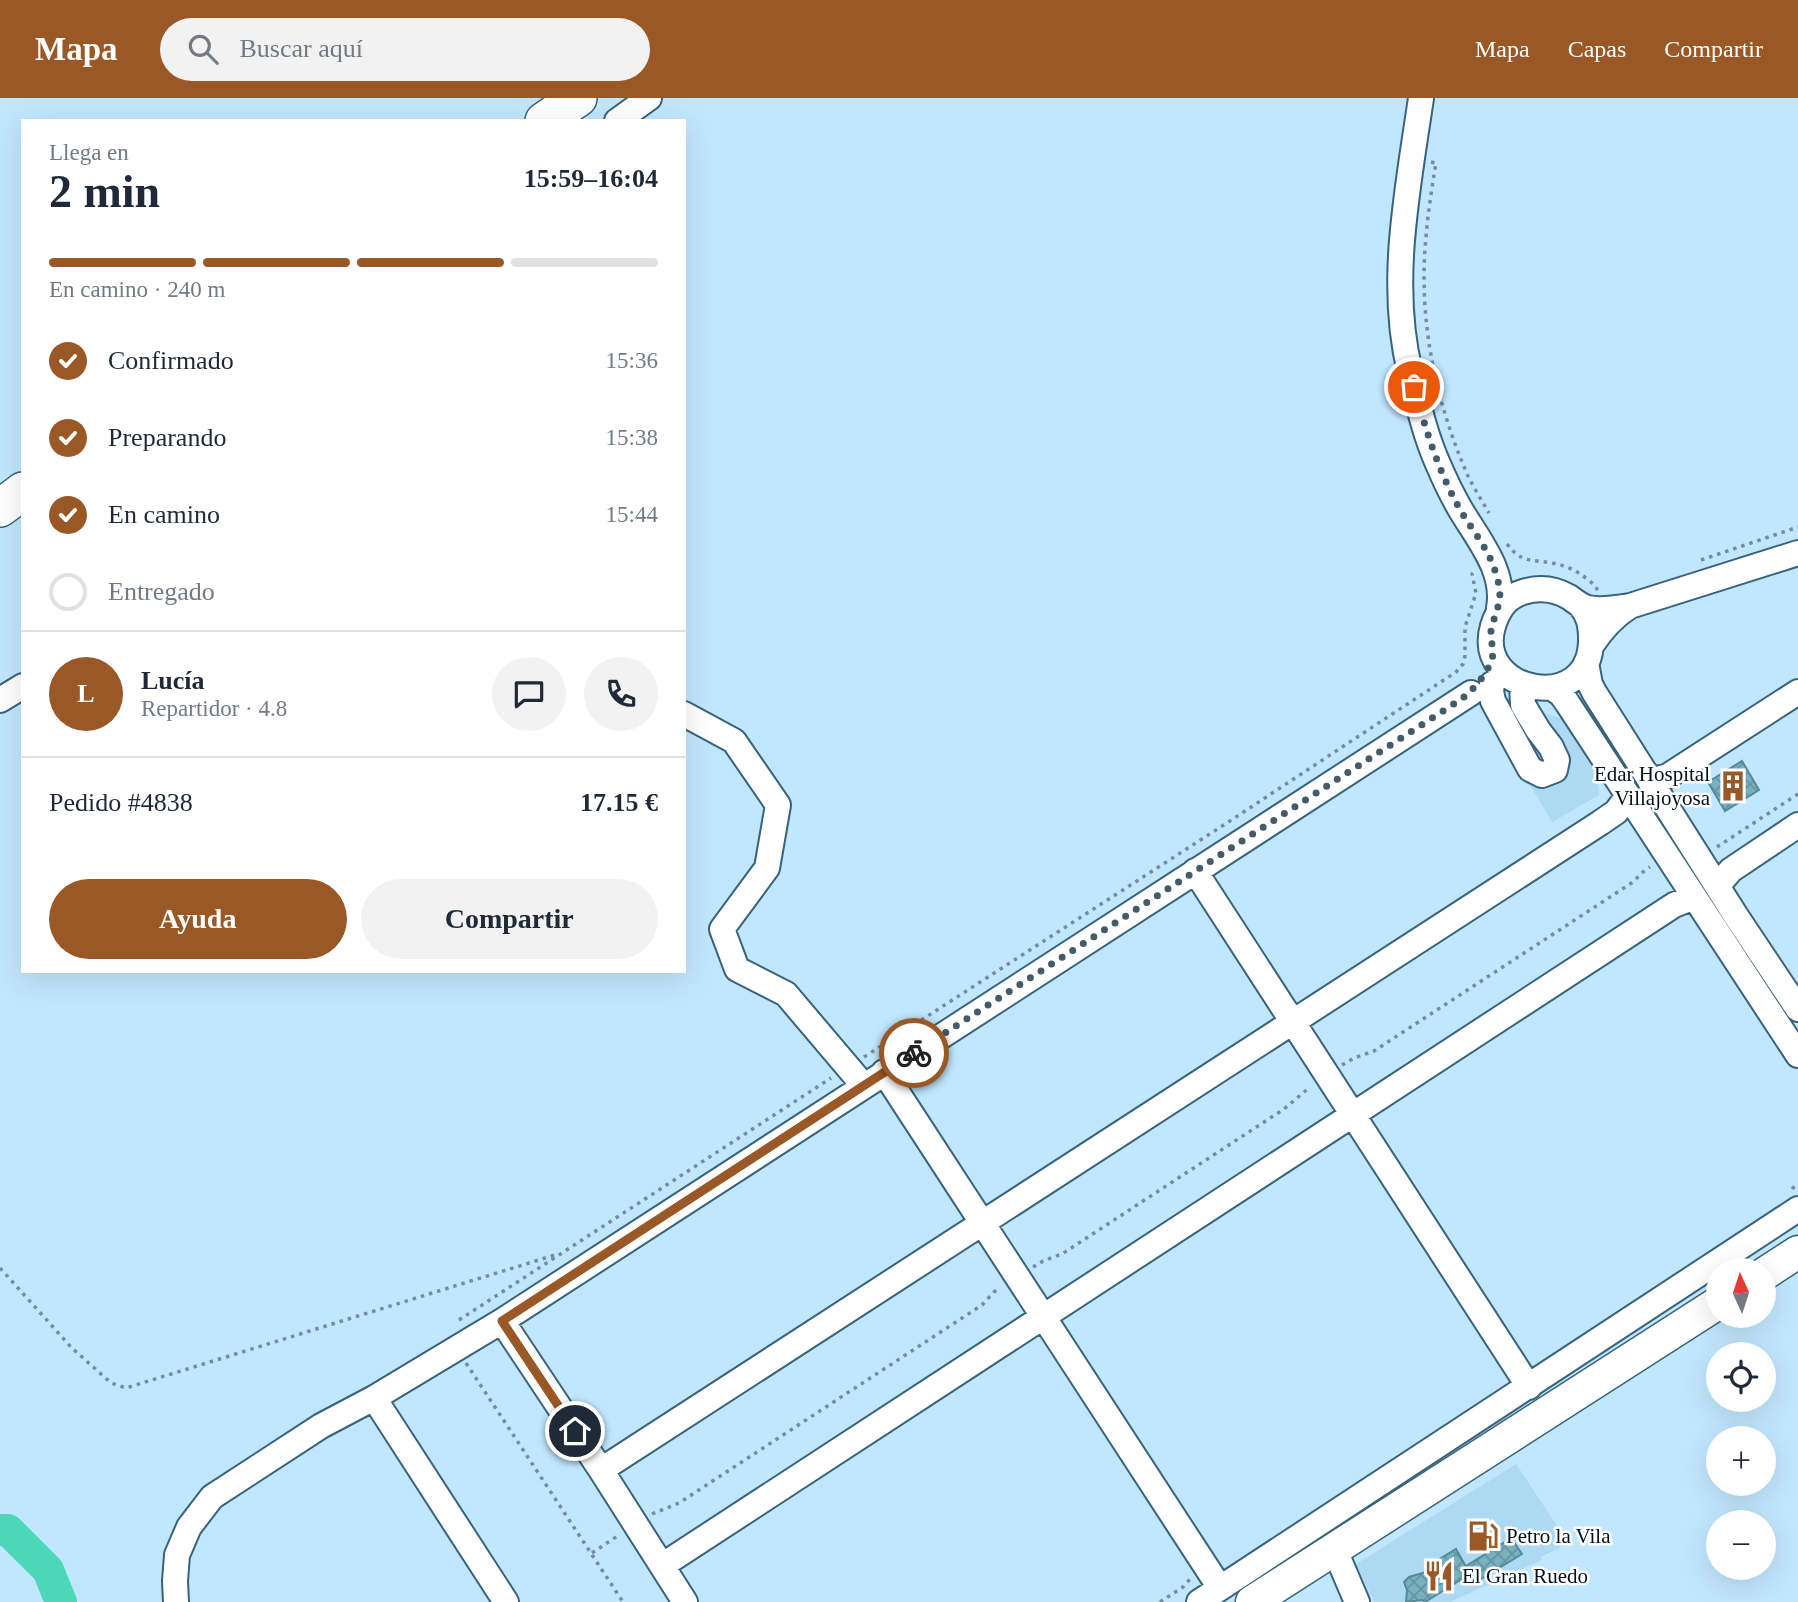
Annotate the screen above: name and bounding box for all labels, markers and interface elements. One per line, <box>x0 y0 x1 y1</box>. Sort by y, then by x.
search box <box>160 18 650 81</box>
icon: search <box>184 30 222 68</box>
text: Mapa <box>35 31 118 67</box>
text: Buscar aquí <box>240 34 363 63</box>
text: Mapa <box>1475 36 1530 62</box>
text: Capas <box>1568 36 1626 62</box>
text: Compartir <box>1664 36 1763 62</box>
text: Llega en <box>49 140 129 165</box>
text: 15:59–16:04 <box>524 164 658 193</box>
text: 2 min <box>49 166 160 217</box>
text: En camino · 240 m <box>49 277 225 302</box>
icon: check <box>49 342 87 380</box>
text: Confirmado <box>108 346 234 375</box>
text: 15:36 <box>606 348 658 373</box>
pin <box>1384 357 1444 417</box>
icon: bag <box>1395 368 1433 406</box>
icon: check <box>49 419 87 457</box>
text: Preparando <box>108 423 226 452</box>
text: 15:38 <box>606 425 658 450</box>
icon: check <box>49 496 87 534</box>
text: En camino <box>108 500 220 529</box>
text: 15:44 <box>606 502 658 527</box>
text: Entregado <box>108 577 215 606</box>
button: chat <box>492 657 566 731</box>
button: phone <box>584 657 658 731</box>
text: Lucía <box>141 666 205 695</box>
text: L <box>77 679 95 708</box>
text: Repartidor · 4.8 <box>141 696 287 721</box>
place label: Edar Hospital Villajoyosa <box>1594 762 1711 810</box>
building icon: Edar Hospital Villajoyosa <box>1716 769 1750 803</box>
text: Pedido #4838 <box>49 788 193 817</box>
text: 17.15 € <box>580 788 658 817</box>
button: Ayuda <box>49 879 347 959</box>
button: Compartir <box>361 879 658 959</box>
courier <box>879 1018 949 1088</box>
icon: bike <box>895 1034 933 1072</box>
north arrow <box>1706 1258 1776 1328</box>
map controls <box>1706 1258 1776 1580</box>
button: locate <box>1706 1342 1776 1412</box>
pin <box>545 1401 605 1461</box>
icon: home <box>556 1412 594 1450</box>
button: + <box>1706 1426 1776 1496</box>
button: − <box>1706 1510 1776 1580</box>
fuel station icon: Petro la Vila <box>1466 1519 1500 1553</box>
place label: Petro la Vila <box>1506 1524 1611 1548</box>
restaurant icon: El Gran Ruedo <box>1422 1559 1456 1593</box>
place label: El Gran Ruedo <box>1462 1564 1588 1588</box>

